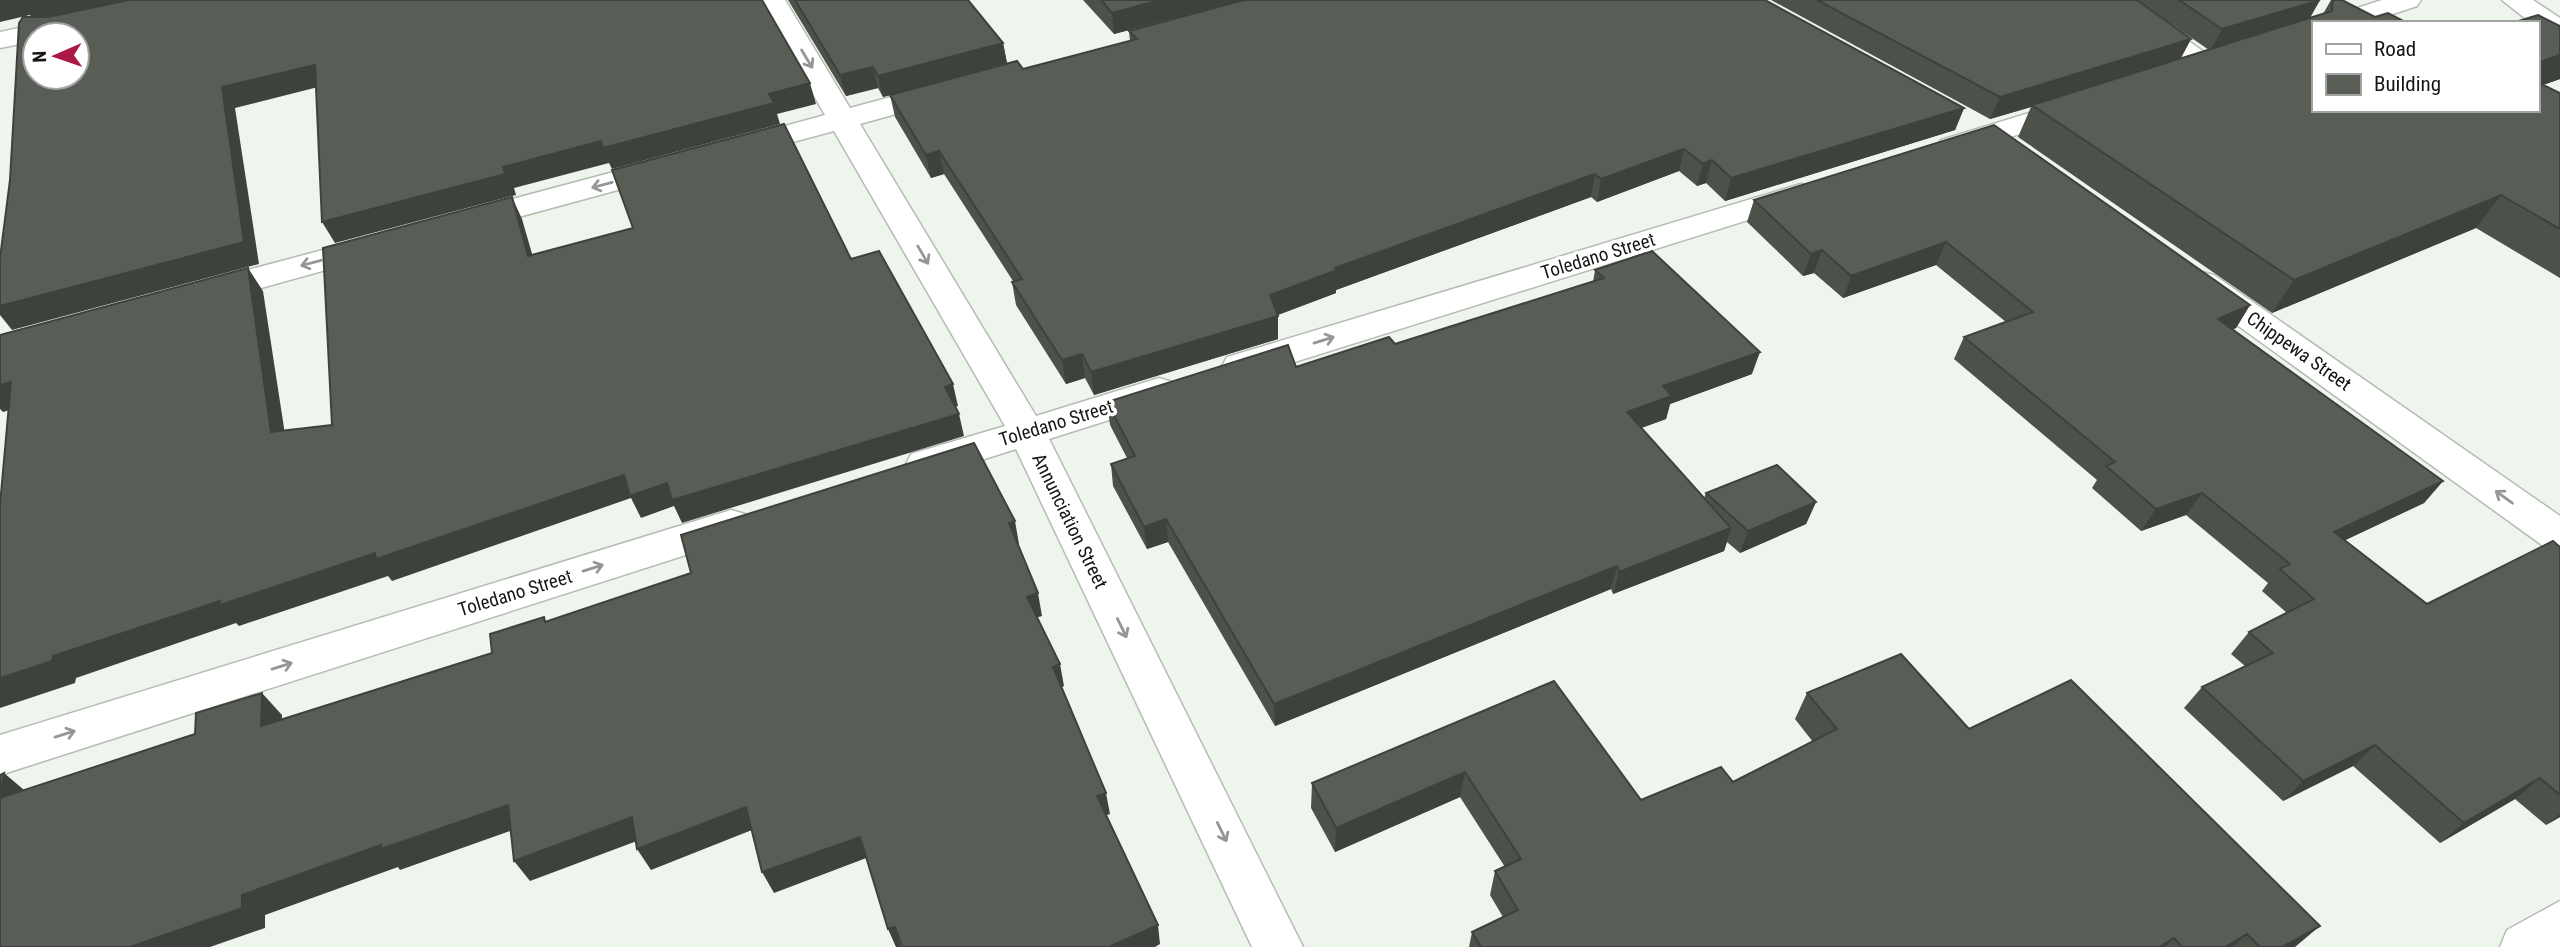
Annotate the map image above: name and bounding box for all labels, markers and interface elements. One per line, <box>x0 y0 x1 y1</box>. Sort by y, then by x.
north arrow <box>21 21 91 91</box>
legend <box>2312 21 2539 112</box>
text: Road <box>2374 37 2416 61</box>
one-way arrow <box>801 48 815 68</box>
text: N <box>28 50 51 63</box>
text: Building <box>2374 72 2441 96</box>
one-way arrow <box>591 179 614 192</box>
street label: Toledano Street <box>1538 228 1658 284</box>
one-way arrow <box>916 244 930 264</box>
one-way arrow <box>301 258 323 271</box>
street label: Chippewa Street <box>2242 307 2356 395</box>
one-way arrow <box>1313 333 1335 346</box>
street label: Toledano Street <box>996 395 1116 451</box>
street label: Annunciation Street <box>1027 450 1113 592</box>
one-way arrow <box>2495 490 2514 504</box>
one-way arrow <box>581 561 603 574</box>
street label: Toledano Street <box>455 565 575 621</box>
one-way arrow <box>1116 617 1129 638</box>
one-way arrow <box>271 659 293 672</box>
one-way arrow <box>54 727 76 740</box>
one-way arrow <box>1215 821 1229 842</box>

